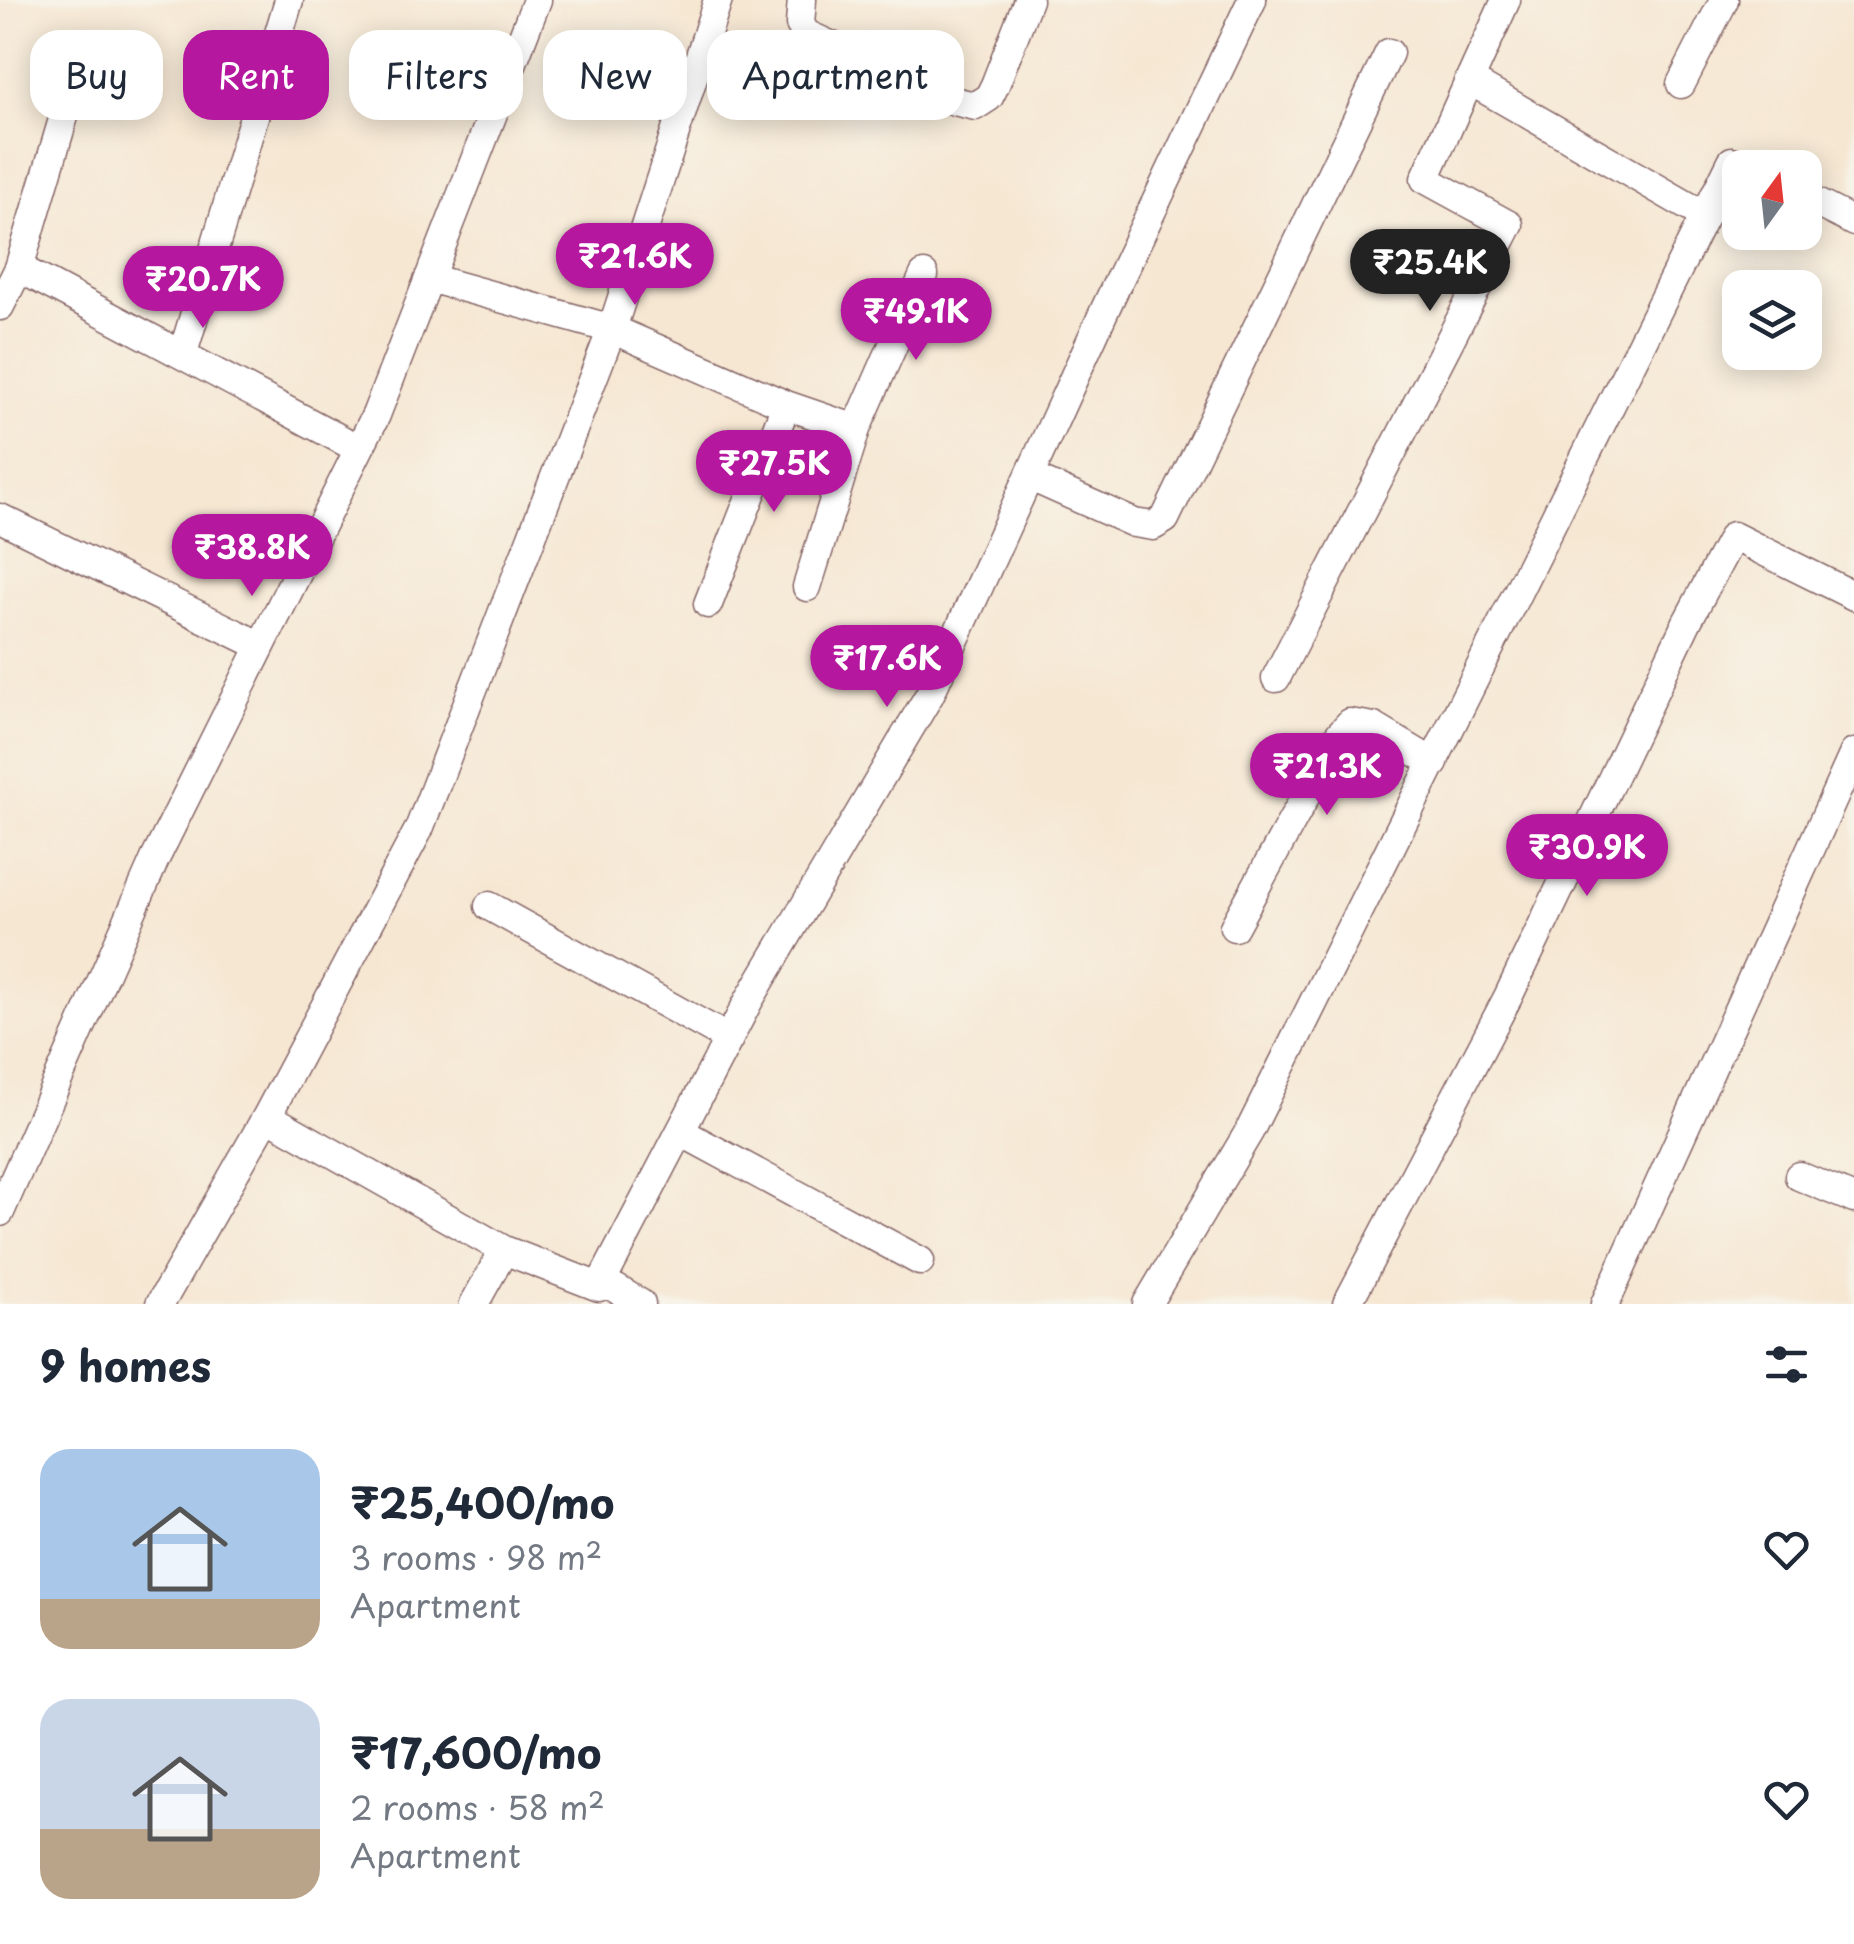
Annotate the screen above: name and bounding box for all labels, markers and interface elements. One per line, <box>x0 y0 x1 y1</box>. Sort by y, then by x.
chip: Buy <box>30 30 163 120</box>
chip: Rent <box>183 30 329 120</box>
chip: Filters <box>349 30 523 120</box>
chip: New <box>543 30 687 120</box>
chip: Apartment <box>707 30 964 120</box>
north arrow <box>1722 150 1822 250</box>
map controls <box>1722 150 1822 370</box>
pin: ₹21.6K <box>554 223 716 308</box>
pin: ₹25.4K <box>1349 229 1511 314</box>
text: ₹21.6K <box>578 231 692 279</box>
text: ₹25.4K <box>1372 237 1488 285</box>
pin: ₹20.7K <box>122 246 284 331</box>
text: ₹20.7K <box>145 254 261 302</box>
button: layers <box>1722 270 1822 370</box>
pin: ₹49.1K <box>835 278 997 363</box>
text: ₹49.1K <box>863 286 969 334</box>
pin: ₹27.5K <box>693 430 855 515</box>
text: ₹27.5K <box>718 438 830 486</box>
pin: ₹38.8K <box>171 514 333 599</box>
text: ₹38.8K <box>194 522 310 570</box>
pin: ₹17.6K <box>806 625 968 710</box>
text: ₹17.6K <box>832 633 942 681</box>
pin: ₹21.3K <box>1246 733 1408 818</box>
text: ₹21.3K <box>1272 741 1382 789</box>
pin: ₹30.9K <box>1506 814 1668 899</box>
text: ₹30.9K <box>1528 822 1646 870</box>
text: 9 homes <box>40 1333 211 1396</box>
icon: filters <box>1759 1337 1814 1392</box>
text: ₹25,400/mo <box>350 1470 615 1533</box>
icon: home <box>120 1489 240 1609</box>
icon: heart <box>1759 1522 1814 1577</box>
text: 3 rooms · 98 m² <box>350 1533 602 1581</box>
text: Apartment <box>350 1581 521 1629</box>
text: ₹17,600/mo <box>350 1720 601 1783</box>
icon: home <box>120 1739 240 1859</box>
icon: heart <box>1759 1772 1814 1827</box>
text: 2 rooms · 58 m² <box>350 1783 605 1831</box>
text: Apartment <box>350 1831 521 1879</box>

